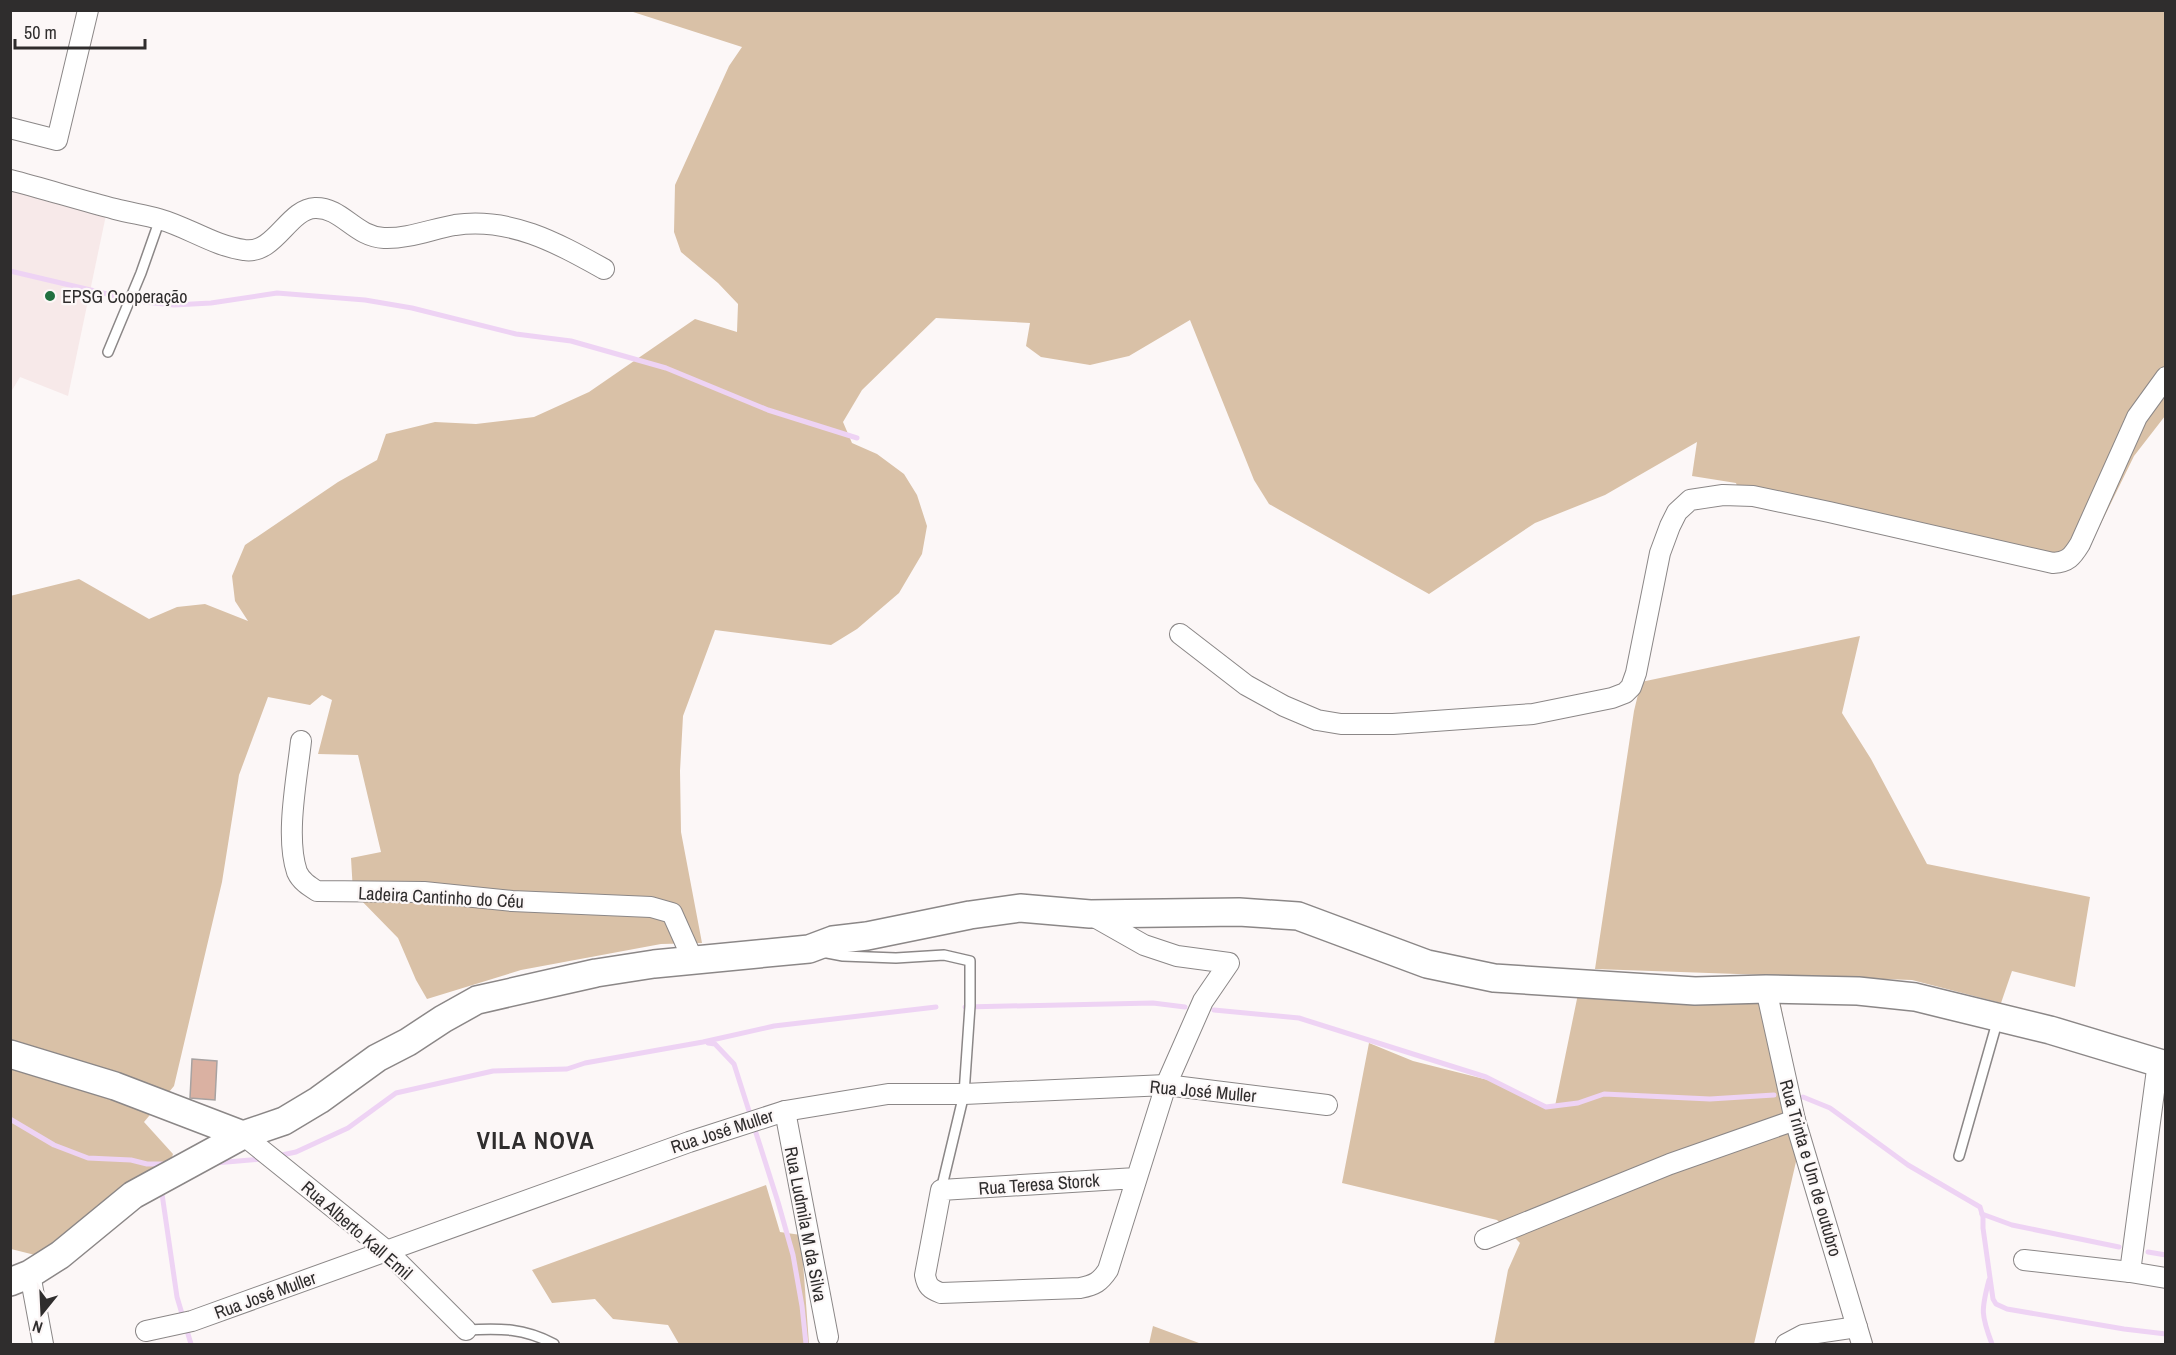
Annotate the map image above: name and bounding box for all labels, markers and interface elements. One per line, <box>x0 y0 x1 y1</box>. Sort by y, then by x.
scale bar <box>15 12 146 50</box>
text: 50 m <box>24 20 57 45</box>
place label: EPSG Cooperação <box>62 284 188 309</box>
marker: EPSG Cooperação <box>43 289 57 303</box>
street label: Ladeira Cantinho do Céu <box>358 880 524 914</box>
street label: Rua José Muller <box>1149 1074 1257 1108</box>
street label: Rua Trinta e Um de outubro <box>1774 1077 1848 1259</box>
street label: Rua José Muller <box>667 1103 777 1159</box>
district label: VILA NOVA <box>477 1124 595 1156</box>
street label: Rua Ludmila M da Silva <box>779 1144 833 1304</box>
street label: Rua Teresa Storck <box>978 1167 1101 1201</box>
street label: Rua Alberto Kall Emil <box>296 1175 418 1285</box>
street label: Rua José Muller <box>211 1265 319 1325</box>
north arrow <box>12 1283 72 1343</box>
text: N <box>29 1315 45 1339</box>

